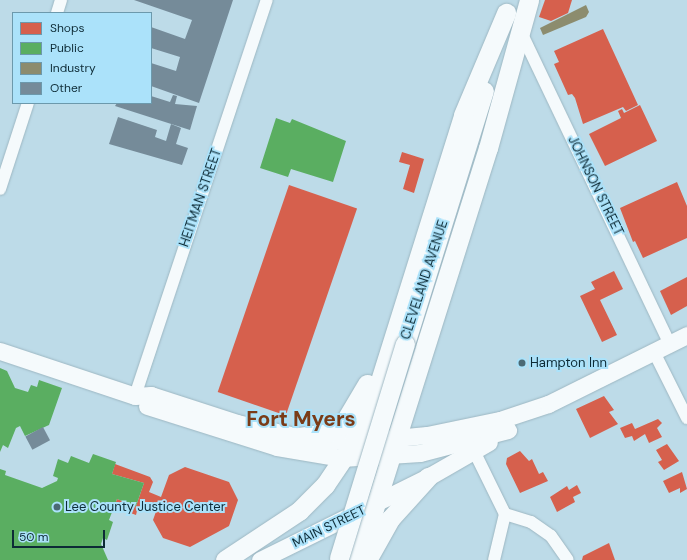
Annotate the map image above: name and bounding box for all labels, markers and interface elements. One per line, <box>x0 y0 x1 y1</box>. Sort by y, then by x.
legend <box>12 12 152 104</box>
text: Shops <box>50 20 85 36</box>
text: Public <box>50 40 84 56</box>
text: Industry <box>50 60 96 76</box>
text: Other <box>50 80 82 96</box>
street label: JOHNSON STREET <box>564 134 626 238</box>
street label: HEITMAN STREET <box>177 147 225 249</box>
street label: CLEVELAND AVENUE <box>398 218 452 342</box>
place label: Hampton Inn <box>530 355 607 371</box>
marker: Hampton Inn <box>517 358 527 368</box>
district label: Fort Myers <box>246 406 356 432</box>
place label: Lee County Justice Center <box>65 499 225 515</box>
marker: Lee County Justice Center <box>52 502 62 512</box>
street label: MAIN STREET <box>290 503 368 551</box>
scale bar <box>14 522 107 548</box>
text: 50 m <box>19 529 48 545</box>

